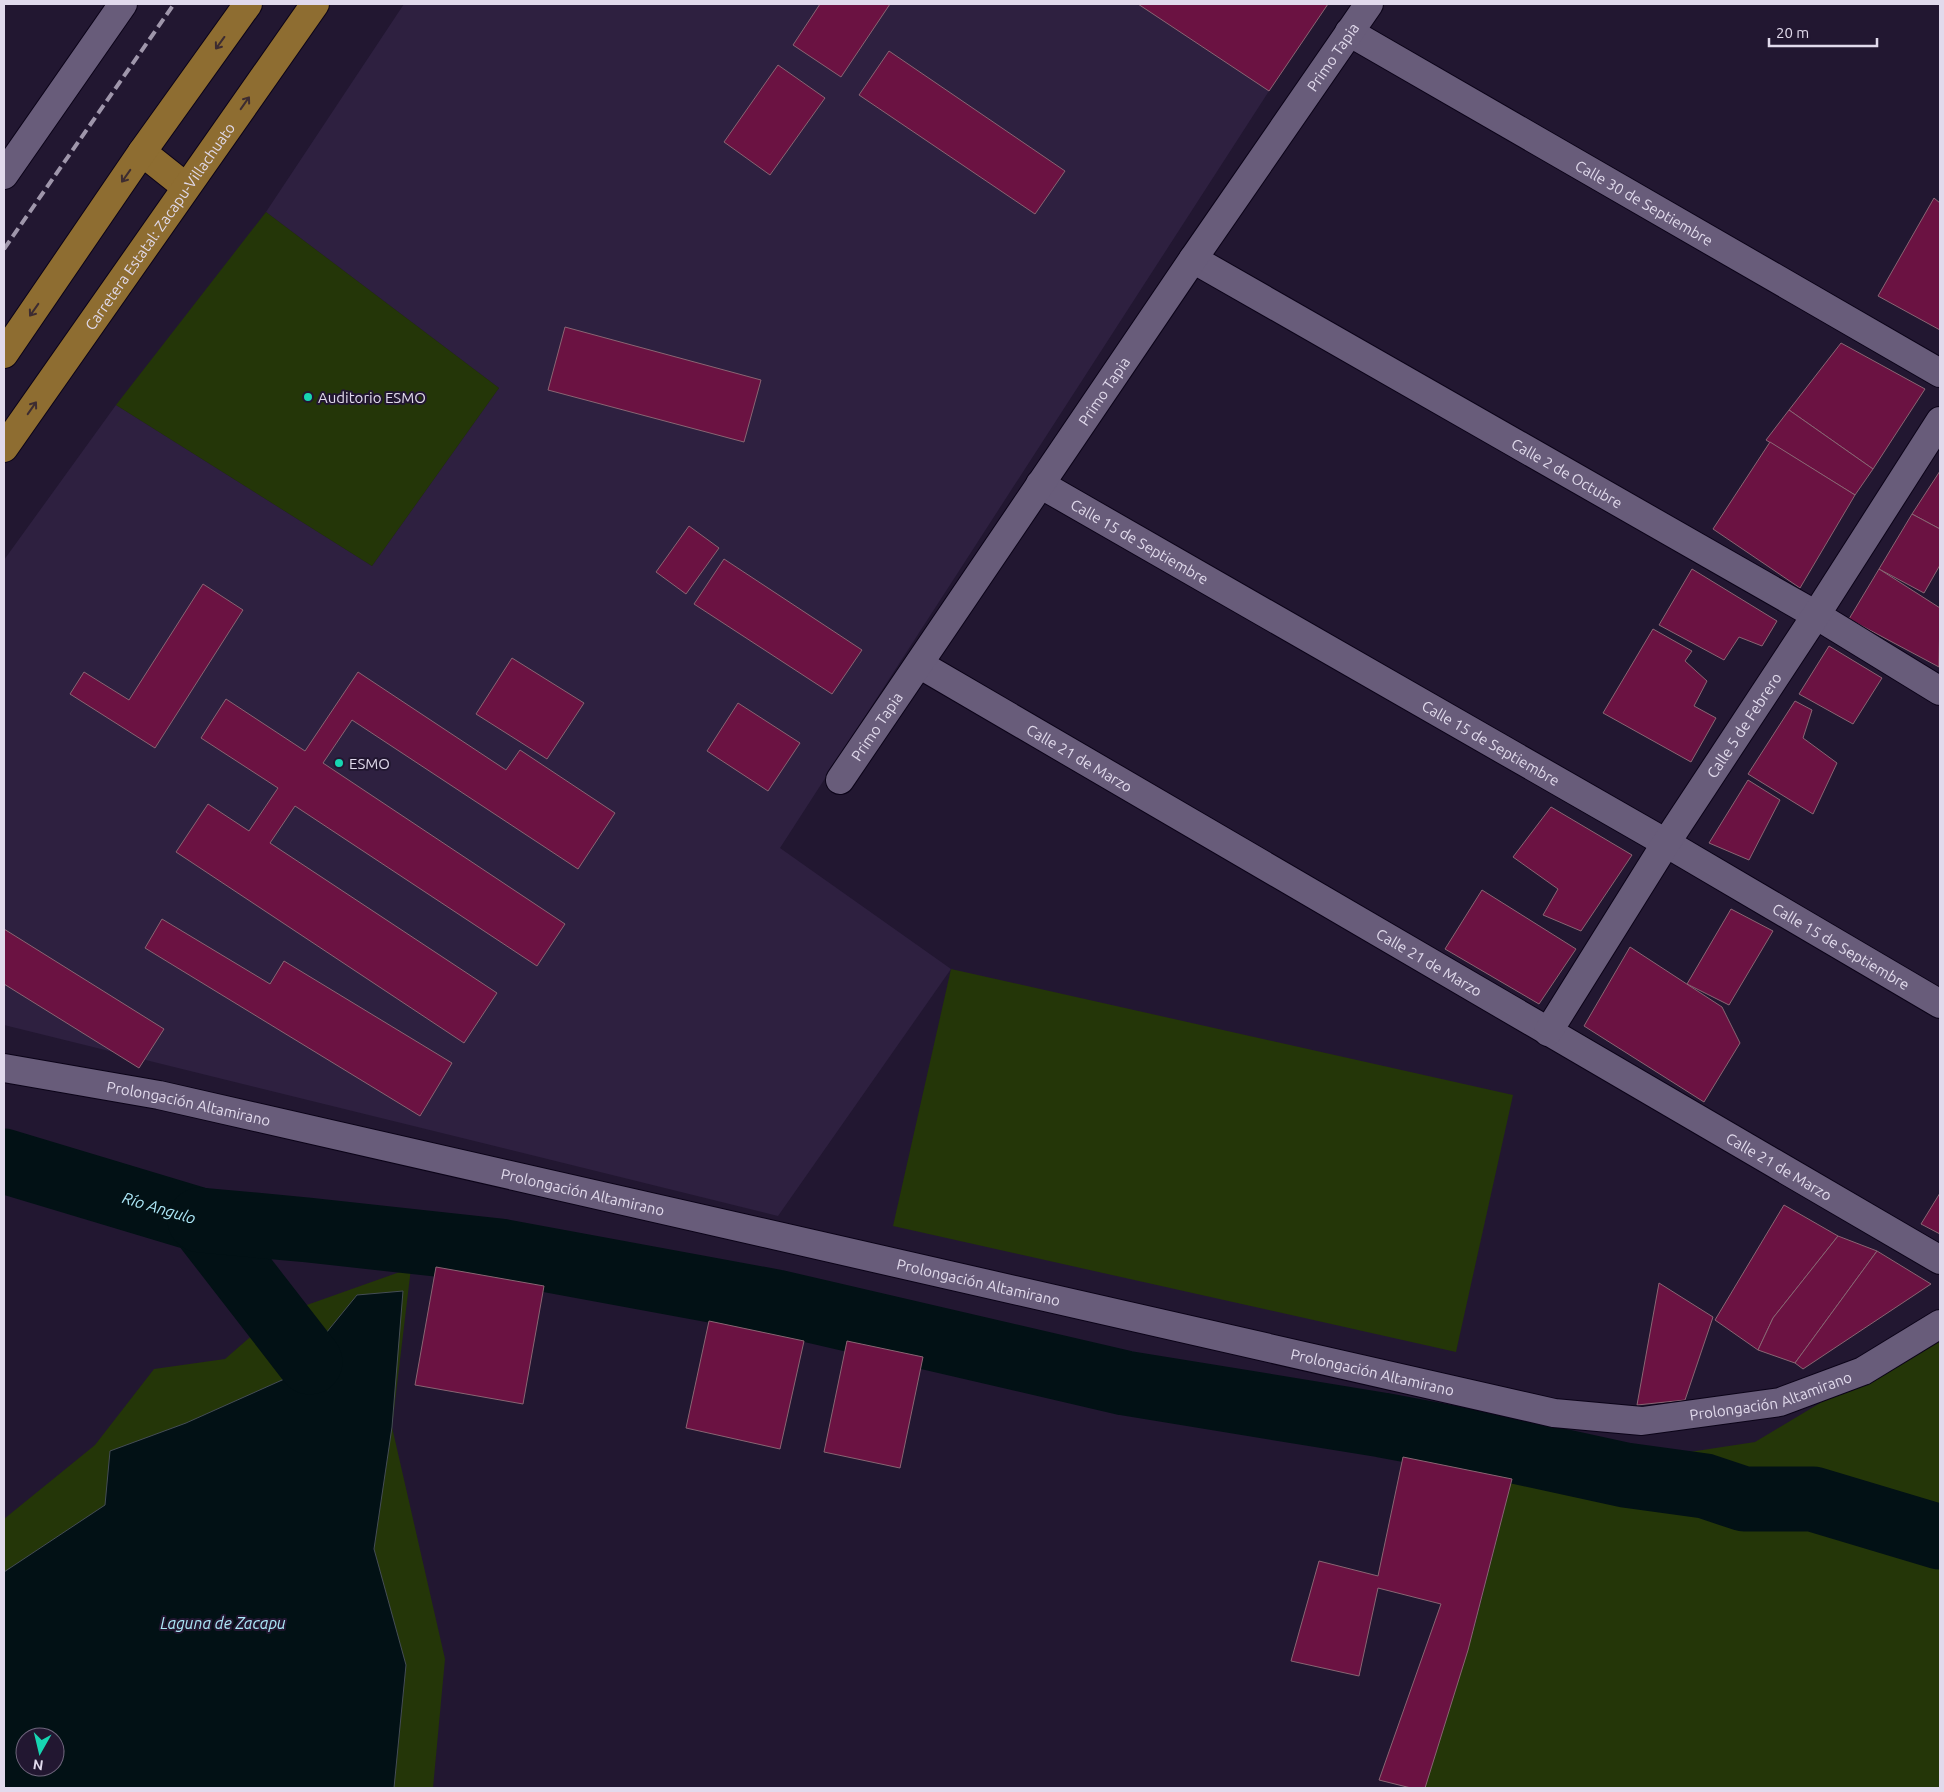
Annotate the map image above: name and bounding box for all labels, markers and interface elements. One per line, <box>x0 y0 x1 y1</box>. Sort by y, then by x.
scale bar <box>1769 15 1876 47</box>
street label: Primo Tapia <box>1303 19 1362 94</box>
text: 20 m <box>1776 24 1809 41</box>
one-way arrow <box>215 36 225 50</box>
one-way arrow <box>240 96 250 110</box>
street label: Carretera Estatal: Zacapu-Villachuato <box>81 119 238 333</box>
street label: Calle 30 de Septiembre <box>1573 156 1716 249</box>
one-way arrow <box>121 169 131 183</box>
one-way arrow <box>29 303 39 317</box>
street label: Primo Tapia <box>1074 353 1133 428</box>
place label: Auditorio ESMO <box>318 389 426 406</box>
marker: Auditorio ESMO <box>302 391 314 403</box>
one-way arrow <box>27 401 37 415</box>
street label: Calle 2 de Octubre <box>1509 435 1626 511</box>
street label: Calle 15 de Septiembre <box>1068 495 1212 587</box>
street label: Calle 5 de Febrero <box>1703 669 1784 781</box>
street label: Primo Tapia <box>847 689 906 764</box>
street label: Calle 15 de Septiembre <box>1419 697 1563 789</box>
street label: Calle 21 de Marzo <box>1024 720 1135 795</box>
place label: ESMO <box>349 755 390 772</box>
marker: ESMO <box>333 757 345 769</box>
street label: Calle 15 de Septiembre <box>1770 899 1913 993</box>
street label: Calle 21 de Marzo <box>1374 925 1485 999</box>
street label: Prolongación Altamirano <box>105 1078 272 1129</box>
street label: Calle 21 de Marzo <box>1723 1129 1835 1204</box>
street label: Prolongación Altamirano <box>499 1165 666 1218</box>
water label: Río Angulo <box>120 1188 198 1227</box>
street label: Prolongación Altamirano <box>895 1255 1062 1309</box>
street label: Prolongación Altamirano <box>1289 1345 1456 1399</box>
street label: Prolongación Altamirano <box>1688 1368 1854 1423</box>
water label: Laguna de Zacapu <box>160 1614 286 1632</box>
north arrow <box>15 1727 65 1777</box>
text: N <box>32 1756 44 1774</box>

